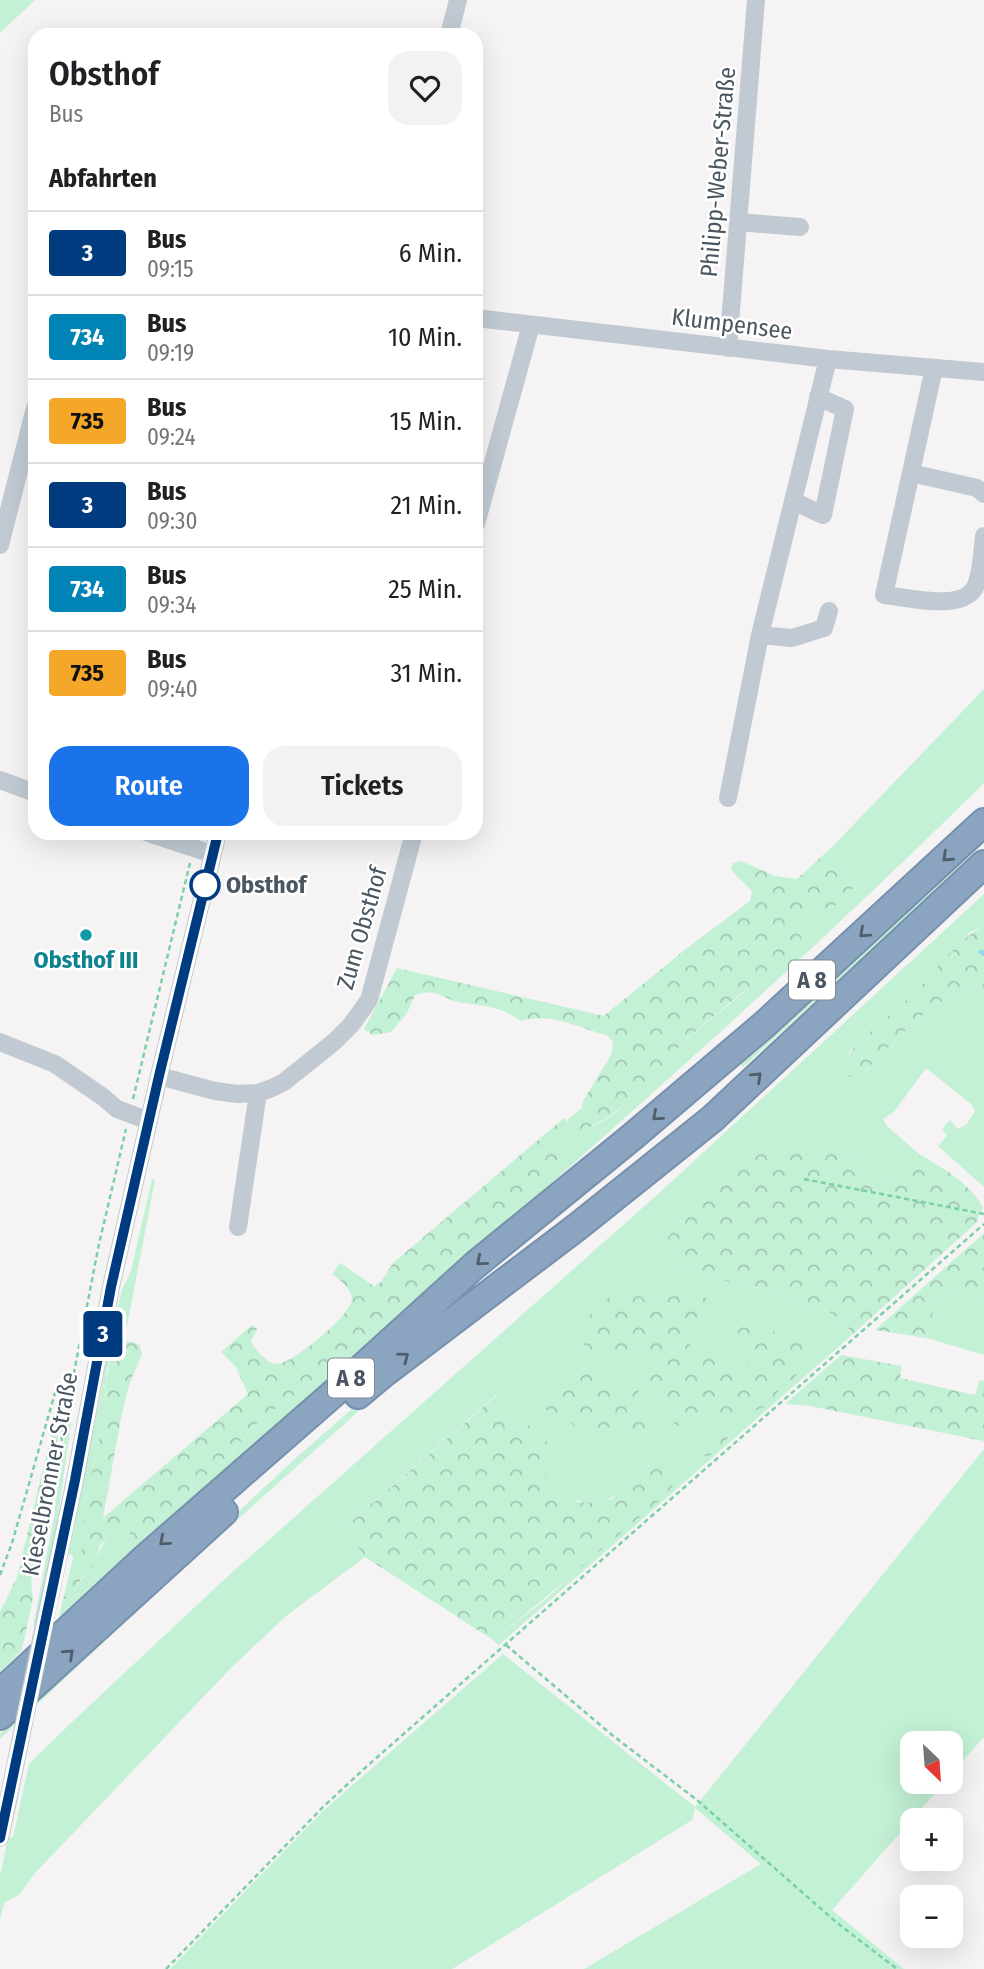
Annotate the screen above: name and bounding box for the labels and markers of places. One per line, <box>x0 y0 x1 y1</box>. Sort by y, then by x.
marker: Obsthof <box>190 870 220 900</box>
place label: Obsthof <box>226 871 309 899</box>
marker: Obsthof III <box>78 927 94 943</box>
place label: Obsthof III <box>34 946 138 974</box>

